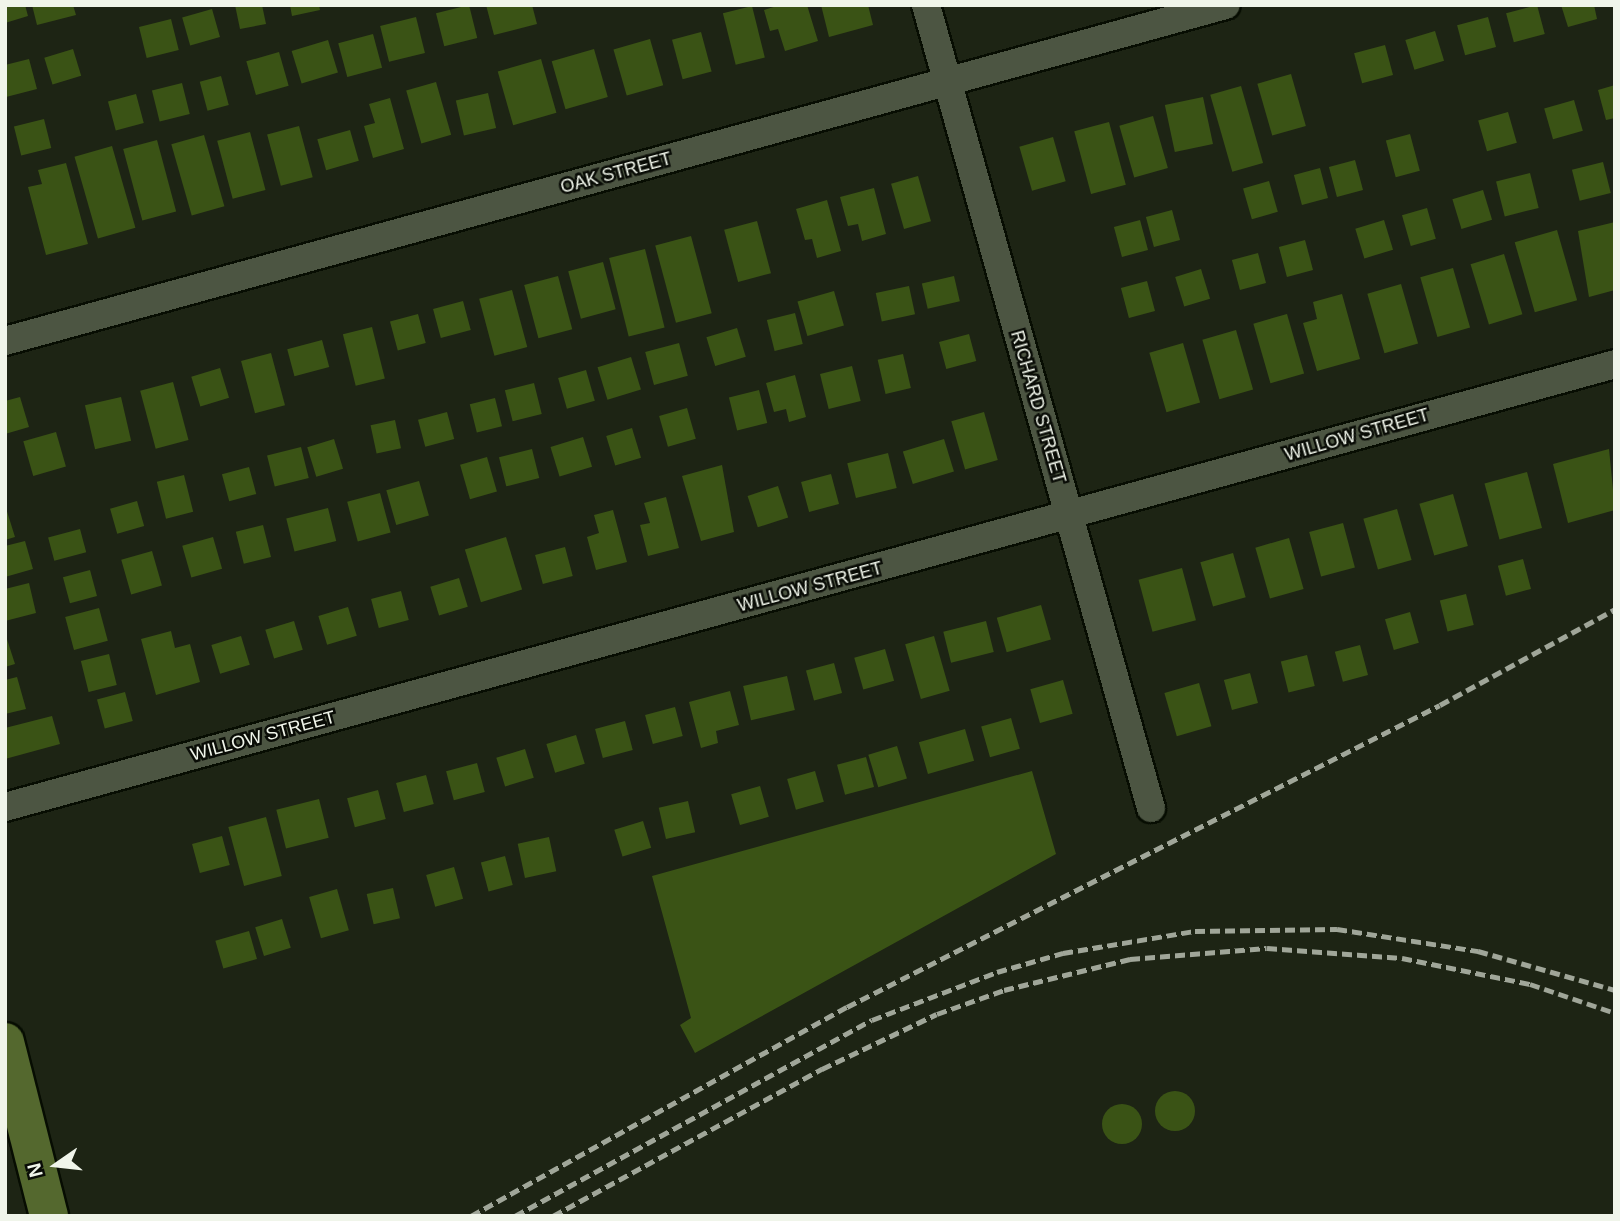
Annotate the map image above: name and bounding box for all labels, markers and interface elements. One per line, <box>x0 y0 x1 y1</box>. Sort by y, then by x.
street label: OAK STREET <box>558 148 674 198</box>
street label: RICHARD STREET <box>1006 328 1070 486</box>
street label: WILLOW STREET <box>1282 404 1432 466</box>
street label: WILLOW STREET <box>735 557 885 617</box>
street label: WILLOW STREET <box>188 706 338 766</box>
north arrow <box>21 1130 91 1200</box>
text: N <box>23 1161 47 1179</box>

